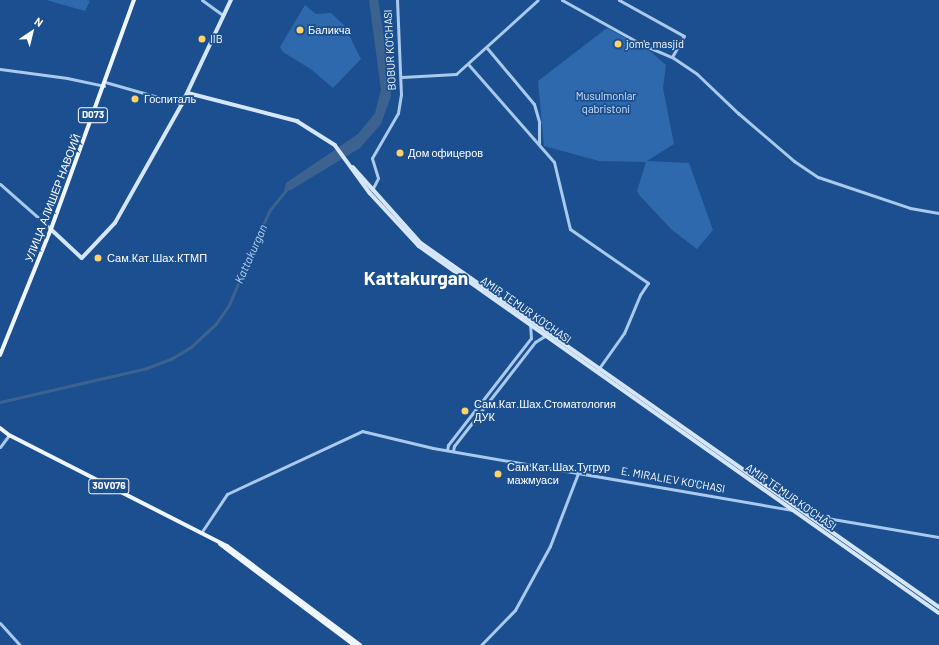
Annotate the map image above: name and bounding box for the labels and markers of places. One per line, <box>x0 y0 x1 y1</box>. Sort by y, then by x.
place label: Баликча <box>308 23 351 37</box>
marker: Баликча <box>295 25 305 35</box>
place label: IIB <box>210 32 223 46</box>
marker: IIB <box>197 34 207 44</box>
place label: jom'e masjid <box>626 37 684 51</box>
marker: jom'e masjid <box>613 39 623 49</box>
place label: Госпиталь <box>144 92 196 106</box>
marker: Госпиталь <box>129 93 141 105</box>
place label: Дом офицеров <box>408 146 483 160</box>
marker: Дом офицеров <box>395 148 405 158</box>
place label: Сам.Кат.Шах.КТМП <box>107 251 207 265</box>
marker: Сам.Кат.Шах.КТМП <box>92 252 104 264</box>
place label: Сам.Кат.Шах.Стоматология ДУК <box>474 398 616 424</box>
marker: Сам.Кат.Шах.Стоматология ДУК <box>459 405 471 417</box>
place label: Сам.Кат.Шах.Тугрур мажмуаси <box>507 461 610 487</box>
marker: Сам.Кат.Шах.Тугрур мажмуаси <box>492 468 504 480</box>

